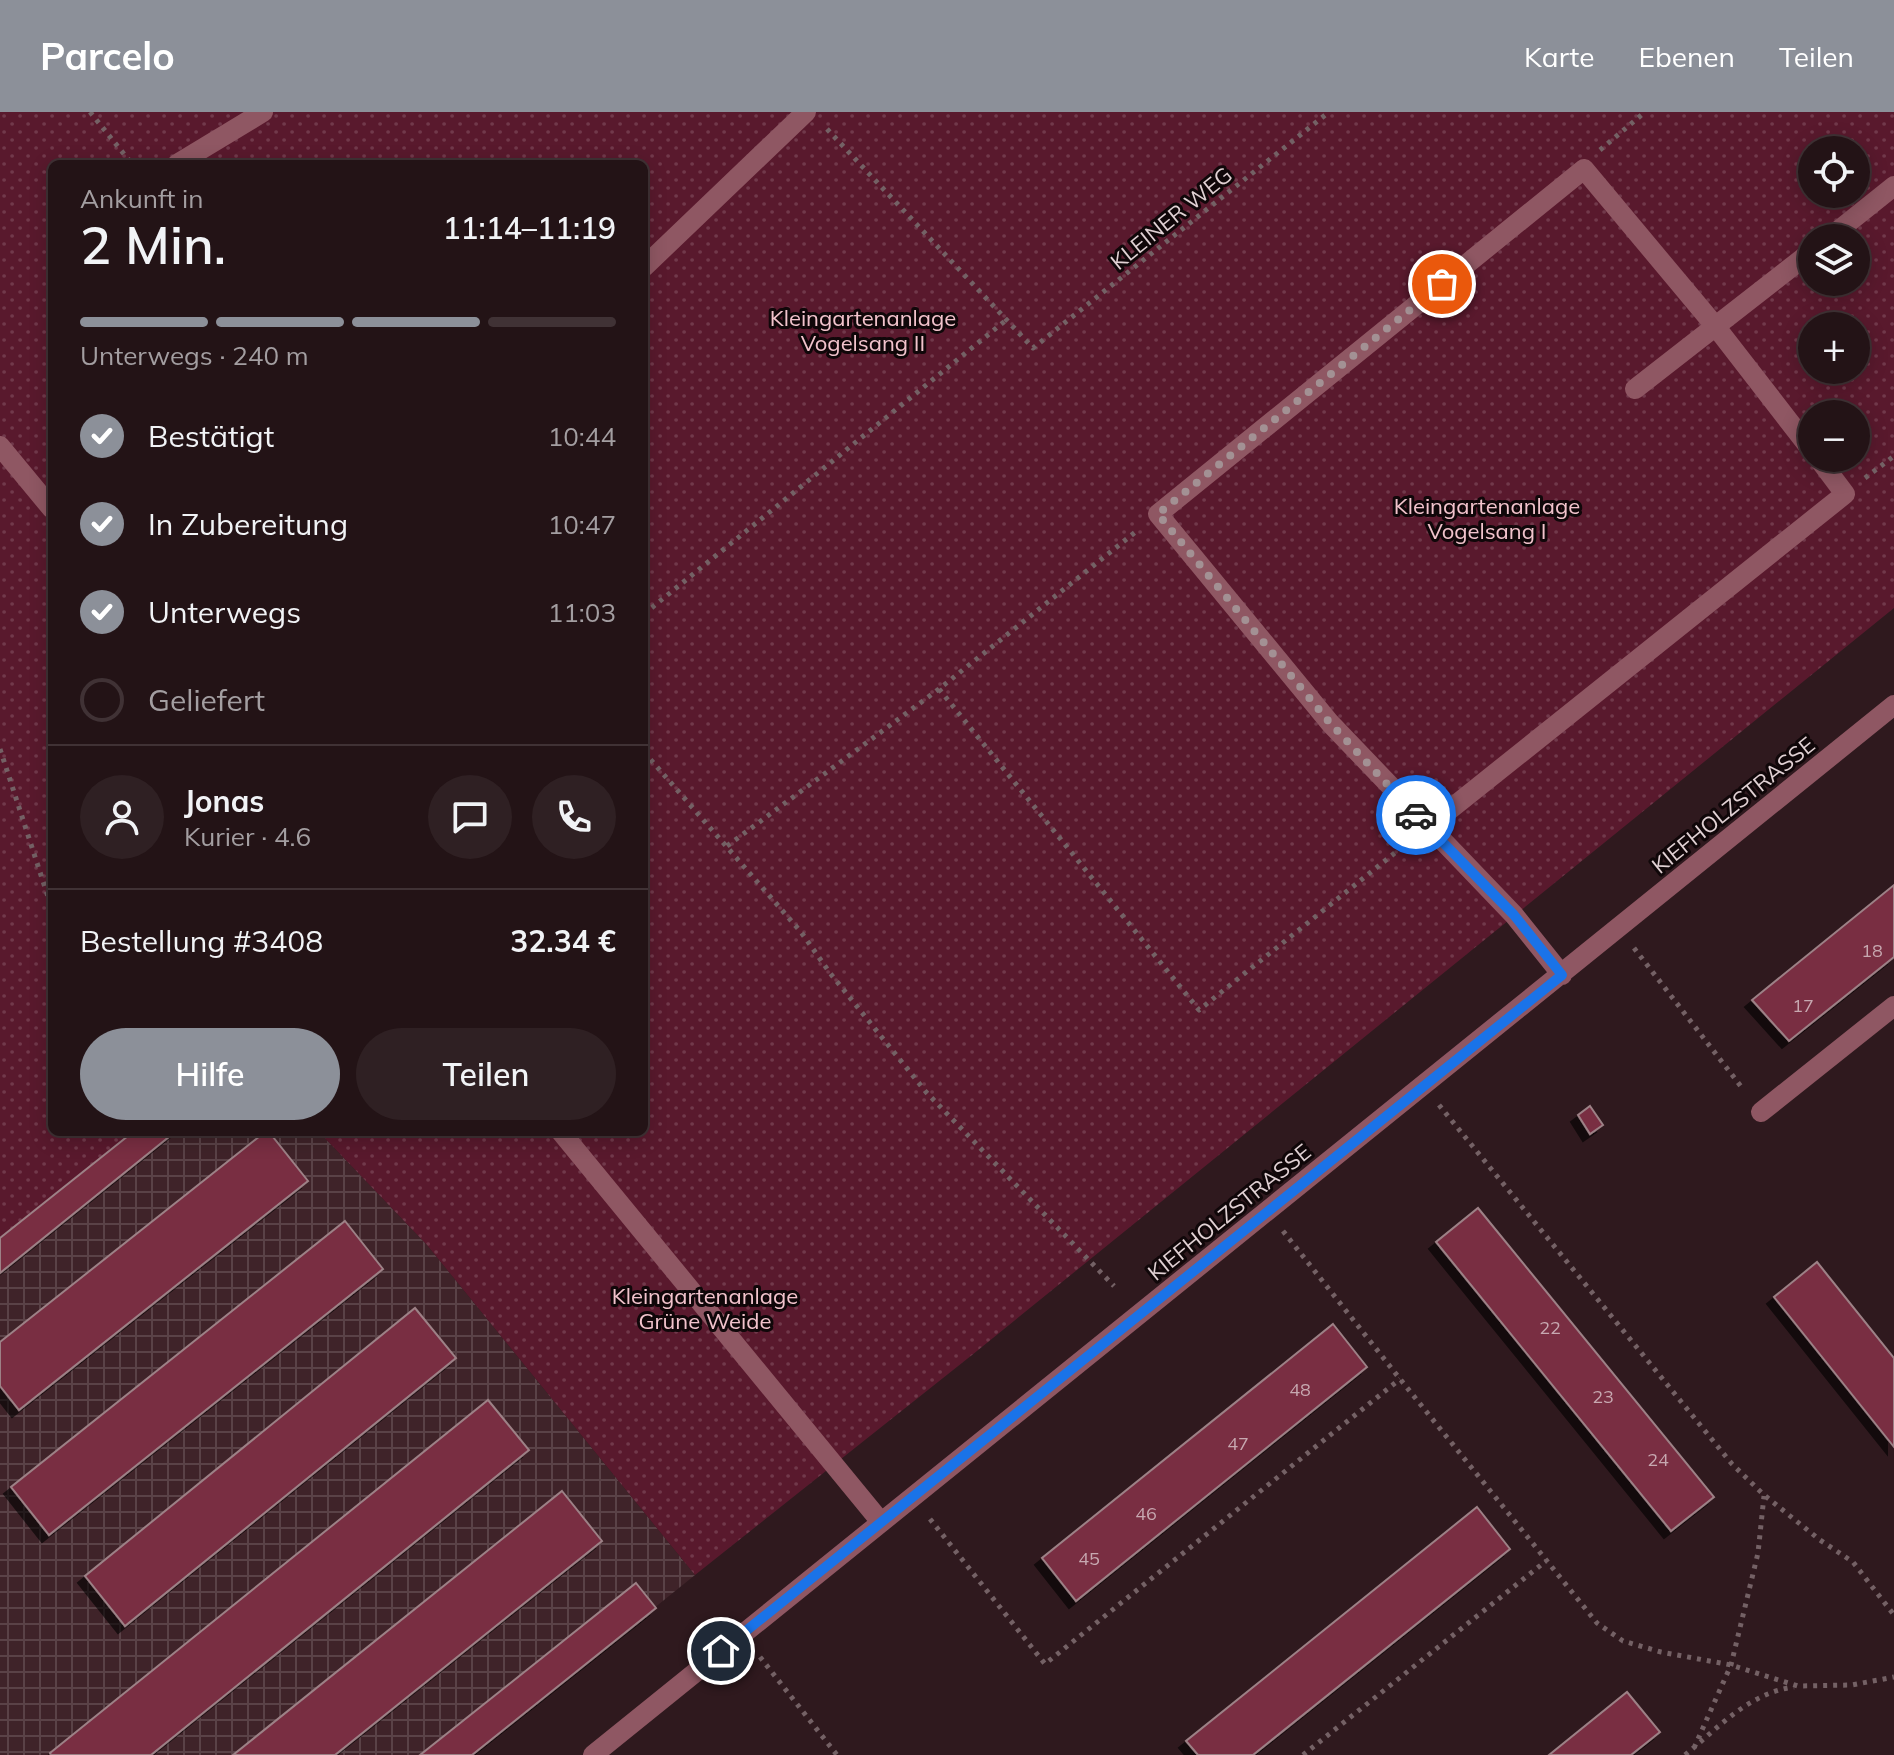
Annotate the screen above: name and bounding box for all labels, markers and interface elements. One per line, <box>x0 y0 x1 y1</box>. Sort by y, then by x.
text: Parcelo <box>40 32 175 80</box>
text: Karte <box>1524 39 1594 74</box>
text: Ebenen <box>1638 39 1735 74</box>
text: Teilen <box>1779 39 1854 74</box>
map controls <box>1798 136 1870 472</box>
button: locate <box>1798 136 1870 208</box>
street label: KLEINER WEG <box>1105 160 1237 276</box>
text: Ankunft in <box>80 182 203 215</box>
text: 11:14–11:19 <box>443 209 616 247</box>
text: 2 Min. <box>80 212 226 277</box>
button: layers <box>1798 224 1870 296</box>
pin <box>1408 250 1476 318</box>
icon: bag <box>1420 262 1464 306</box>
park label: Kleingartenanlage Vogelsang II <box>770 304 956 357</box>
button: + <box>1798 312 1870 384</box>
text: Unterwegs · 240 m <box>80 339 309 372</box>
button: − <box>1798 400 1870 472</box>
icon: check <box>80 414 124 458</box>
text: Bestätigt <box>148 417 274 455</box>
text: 10:44 <box>548 420 616 453</box>
park label: Kleingartenanlage Vogelsang I <box>1394 492 1580 545</box>
icon: check <box>80 502 124 546</box>
text: In Zubereitung <box>148 505 348 543</box>
text: 10:47 <box>548 508 616 541</box>
icon: check <box>80 590 124 634</box>
text: Unterwegs <box>148 593 301 631</box>
text: 11:03 <box>548 596 616 629</box>
text: Geliefert <box>148 681 265 719</box>
street label: KIEFHOLZSTRASSE <box>1646 731 1820 879</box>
button: person <box>80 775 164 859</box>
button: chat <box>428 775 512 859</box>
button: phone <box>532 775 616 859</box>
courier <box>1376 775 1456 855</box>
text: Jonas <box>184 782 264 820</box>
icon: car <box>1394 793 1438 837</box>
text: Kurier · 4.6 <box>184 820 311 853</box>
text: Bestellung #3408 <box>80 922 323 960</box>
text: 32.34 € <box>510 922 616 960</box>
house number: 18 <box>1861 939 1883 962</box>
house number: 17 <box>1792 994 1814 1017</box>
button: Hilfe <box>80 1028 340 1120</box>
button: Teilen <box>356 1028 616 1120</box>
street label: KIEFHOLZSTRASSE <box>1142 1138 1316 1286</box>
park label: Kleingartenanlage Grüne Weide <box>612 1282 798 1335</box>
house number: 22 <box>1539 1316 1561 1339</box>
house number: 48 <box>1289 1378 1311 1401</box>
house number: 23 <box>1592 1385 1614 1408</box>
house number: 47 <box>1227 1432 1249 1455</box>
house number: 24 <box>1647 1448 1669 1471</box>
house number: 46 <box>1135 1502 1157 1525</box>
house number: 45 <box>1078 1547 1100 1570</box>
pin <box>687 1617 755 1685</box>
icon: home <box>699 1629 743 1673</box>

